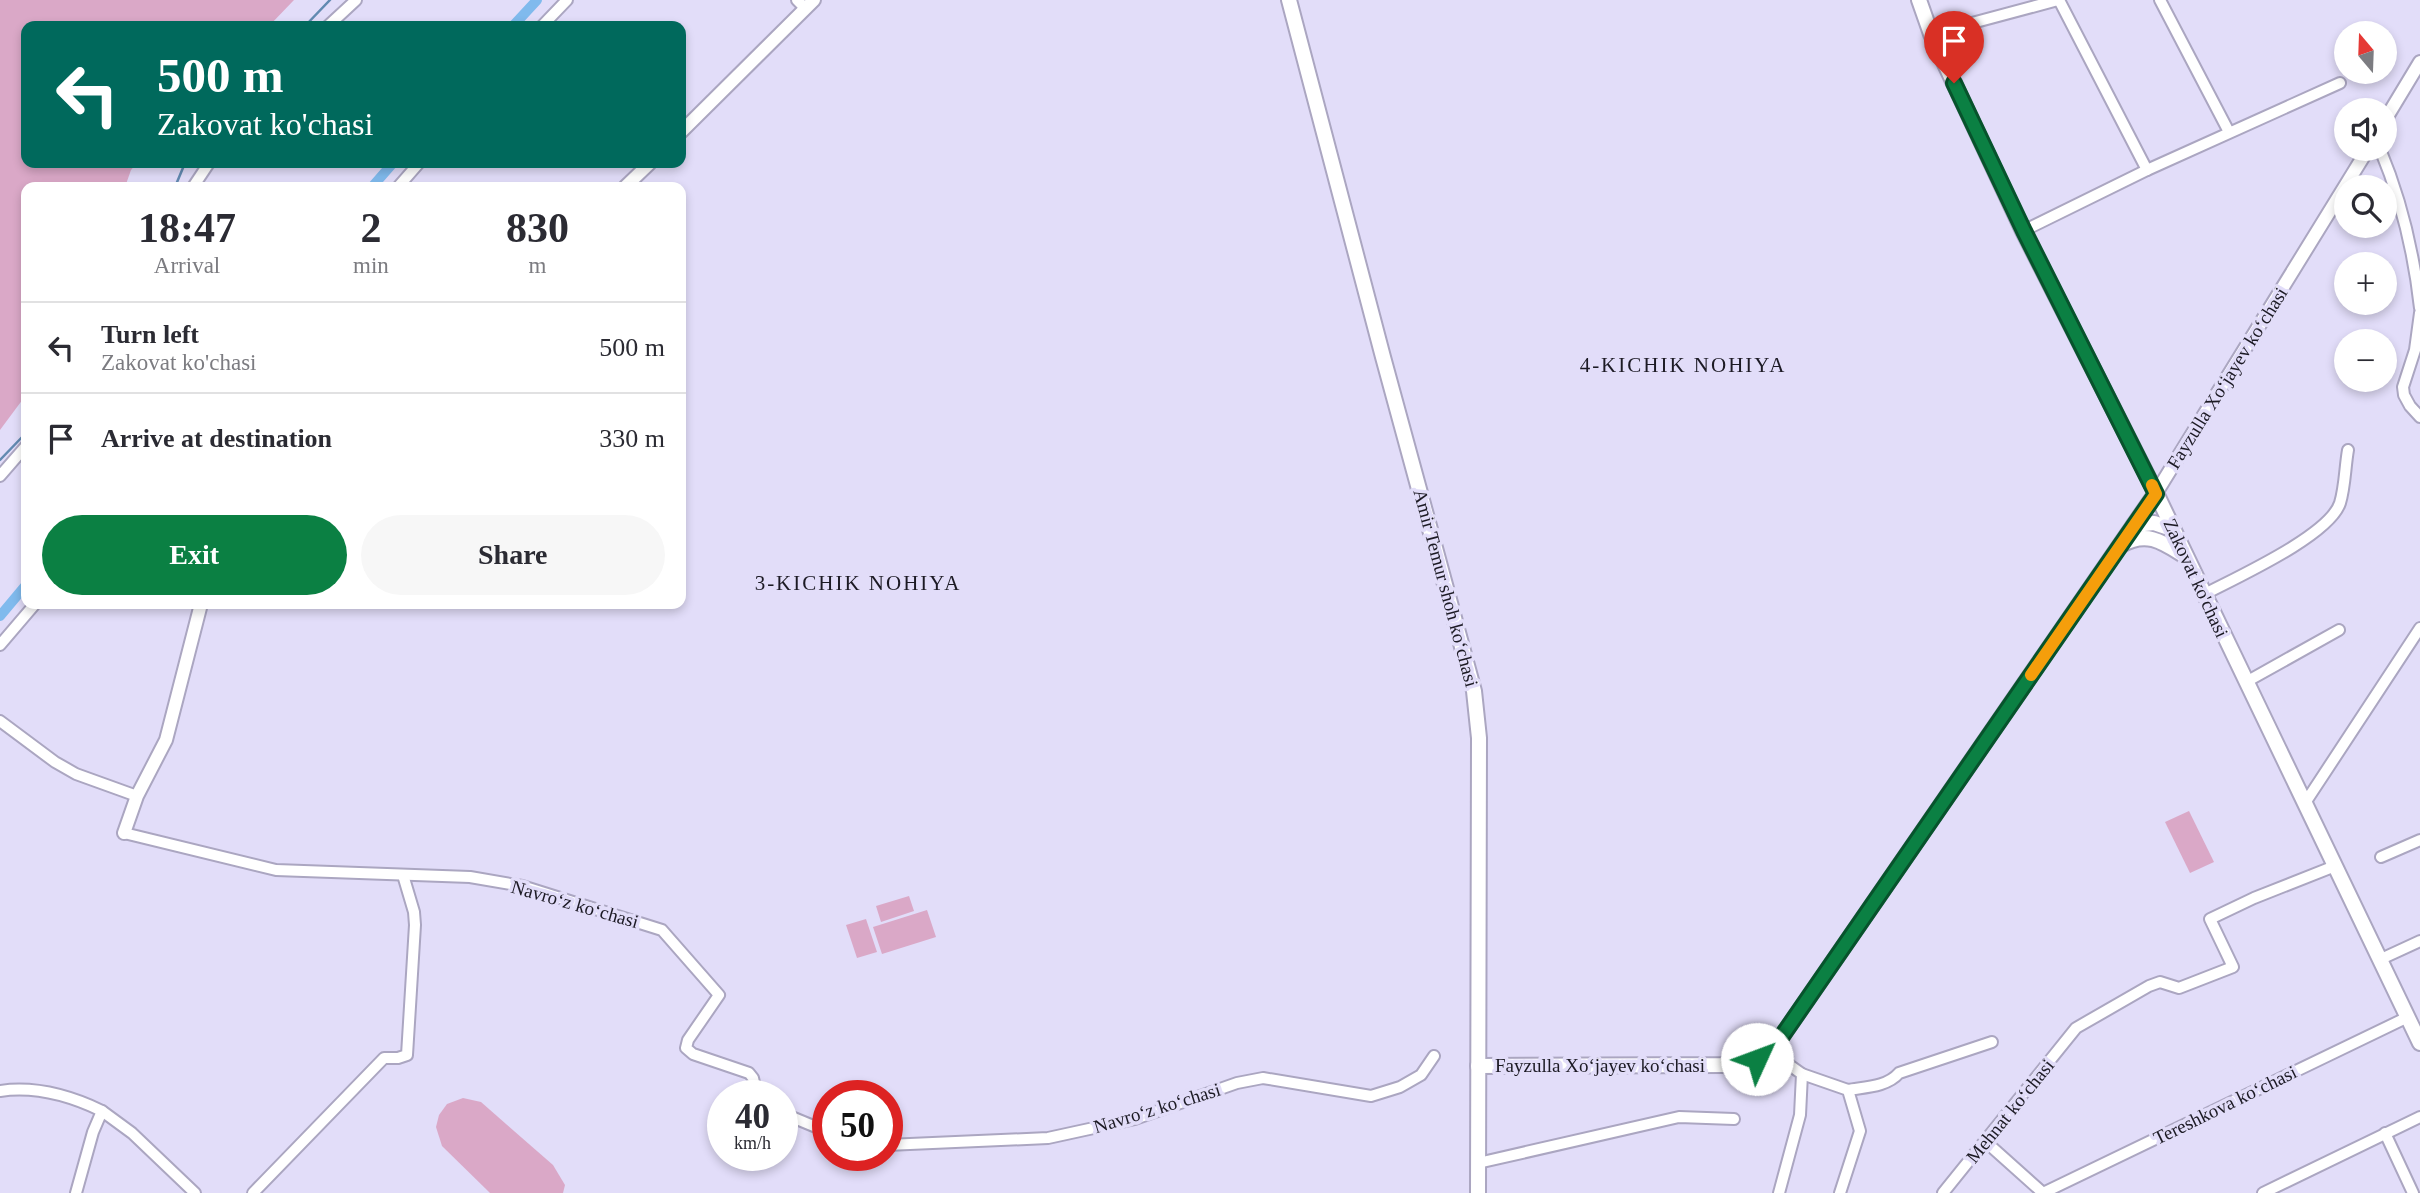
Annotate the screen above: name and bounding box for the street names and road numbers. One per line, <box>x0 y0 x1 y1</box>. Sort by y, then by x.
street label: Fayzulla Xo‘jayev ko‘chasi <box>2162 283 2292 473</box>
street label: Amir Temur shoh ko‘chasi <box>1410 487 1482 689</box>
street label: Zakovat ko'chasi <box>2159 515 2233 641</box>
street label: Navro‘z ko‘chasi <box>509 876 641 932</box>
street label: Fayzulla Xo‘jayev ko‘chasi <box>1495 1055 1705 1076</box>
street label: Mehnat ko‘chasi <box>1962 1055 2058 1167</box>
street label: Tereshkova ko‘chasi <box>2150 1061 2300 1149</box>
street label: Navro‘z ko‘chasi <box>1091 1079 1223 1137</box>

